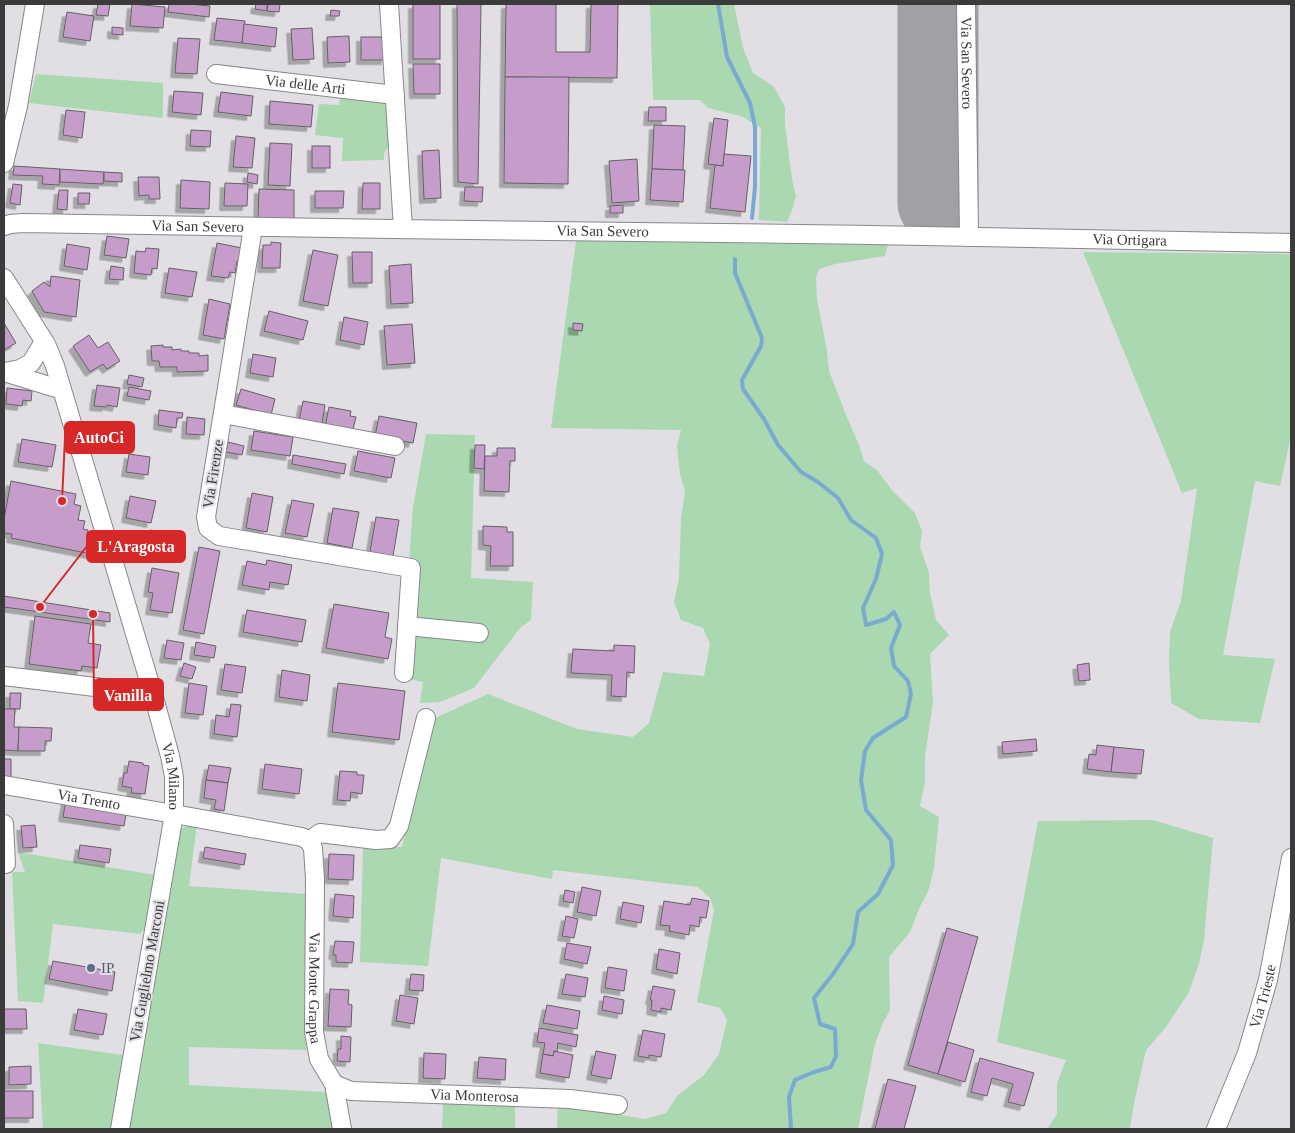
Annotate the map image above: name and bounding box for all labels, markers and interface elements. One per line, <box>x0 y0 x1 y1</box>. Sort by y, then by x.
street label: Via San Severo <box>958 17 975 109</box>
street label: Via delle Arti <box>264 72 346 97</box>
street label: Via San Severo <box>151 217 244 235</box>
street label: Via San Severo <box>556 222 649 240</box>
street label: Via Ortigara <box>1092 231 1167 249</box>
callout: AutoCi <box>65 422 134 453</box>
text: AutoCi <box>74 429 124 446</box>
street label: Via Firenze <box>200 438 226 510</box>
callout: L'Aragosta <box>87 531 185 562</box>
text: L'Aragosta <box>97 538 175 556</box>
callout: Vanilla <box>94 679 163 710</box>
text: Vanilla <box>104 687 152 704</box>
street label: Via Milano <box>159 741 182 810</box>
street label: Via Trento <box>56 786 122 813</box>
street label: Via Guglielmo Marconi <box>127 899 167 1043</box>
street label: Via Monte Grappa <box>306 932 324 1045</box>
place label: IP <box>101 960 114 976</box>
marker: IP <box>85 962 97 974</box>
street label: Via Trieste <box>1247 963 1279 1030</box>
street label: Via Monterosa <box>430 1086 519 1105</box>

